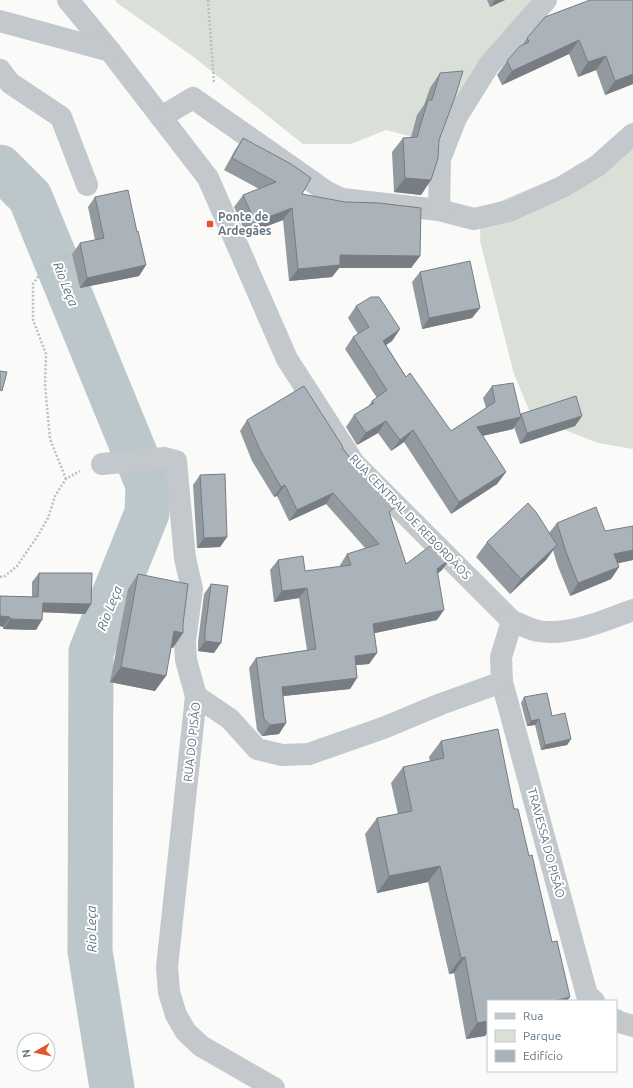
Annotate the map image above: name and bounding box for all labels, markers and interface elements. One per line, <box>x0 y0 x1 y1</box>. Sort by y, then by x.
place label: Ponte de Ardegães <box>218 210 272 237</box>
marker: Ponte de Ardegães <box>205 219 215 229</box>
water label: Rio Leça <box>51 260 81 308</box>
street label: RUA CENTRAL DE REBORDÃOS <box>347 452 473 582</box>
water label: Rio Leça <box>94 584 124 632</box>
street label: RUA DO PISÃO <box>181 701 202 783</box>
street label: TRAVESSA DO PISÃO <box>526 787 567 899</box>
water label: Rio Leça <box>84 906 98 952</box>
legend <box>487 1000 617 1072</box>
text: Rua <box>523 1009 544 1022</box>
text: Parque <box>523 1029 561 1042</box>
north arrow <box>16 1032 56 1072</box>
text: N <box>20 1049 33 1059</box>
text: Edifício <box>523 1049 563 1062</box>

